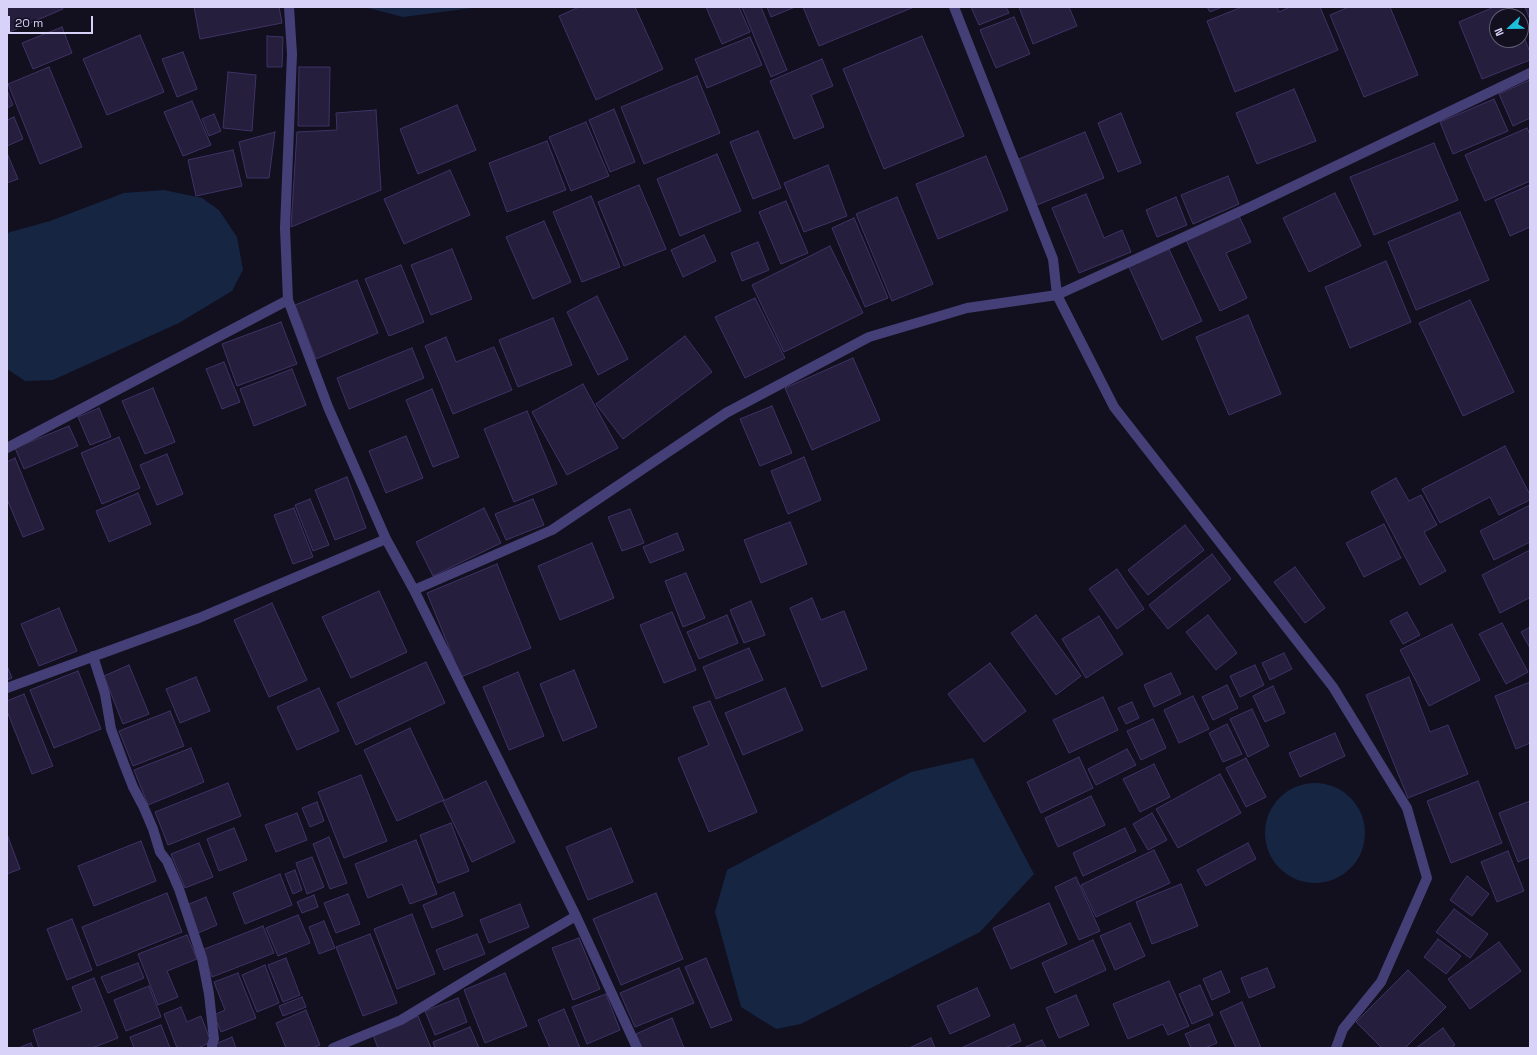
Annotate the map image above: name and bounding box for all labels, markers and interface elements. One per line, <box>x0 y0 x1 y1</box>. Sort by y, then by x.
scale bar <box>10 8 95 34</box>
north arrow <box>1489 8 1529 48</box>
text: 20 m <box>15 15 43 31</box>
text: N <box>1491 26 1507 38</box>

